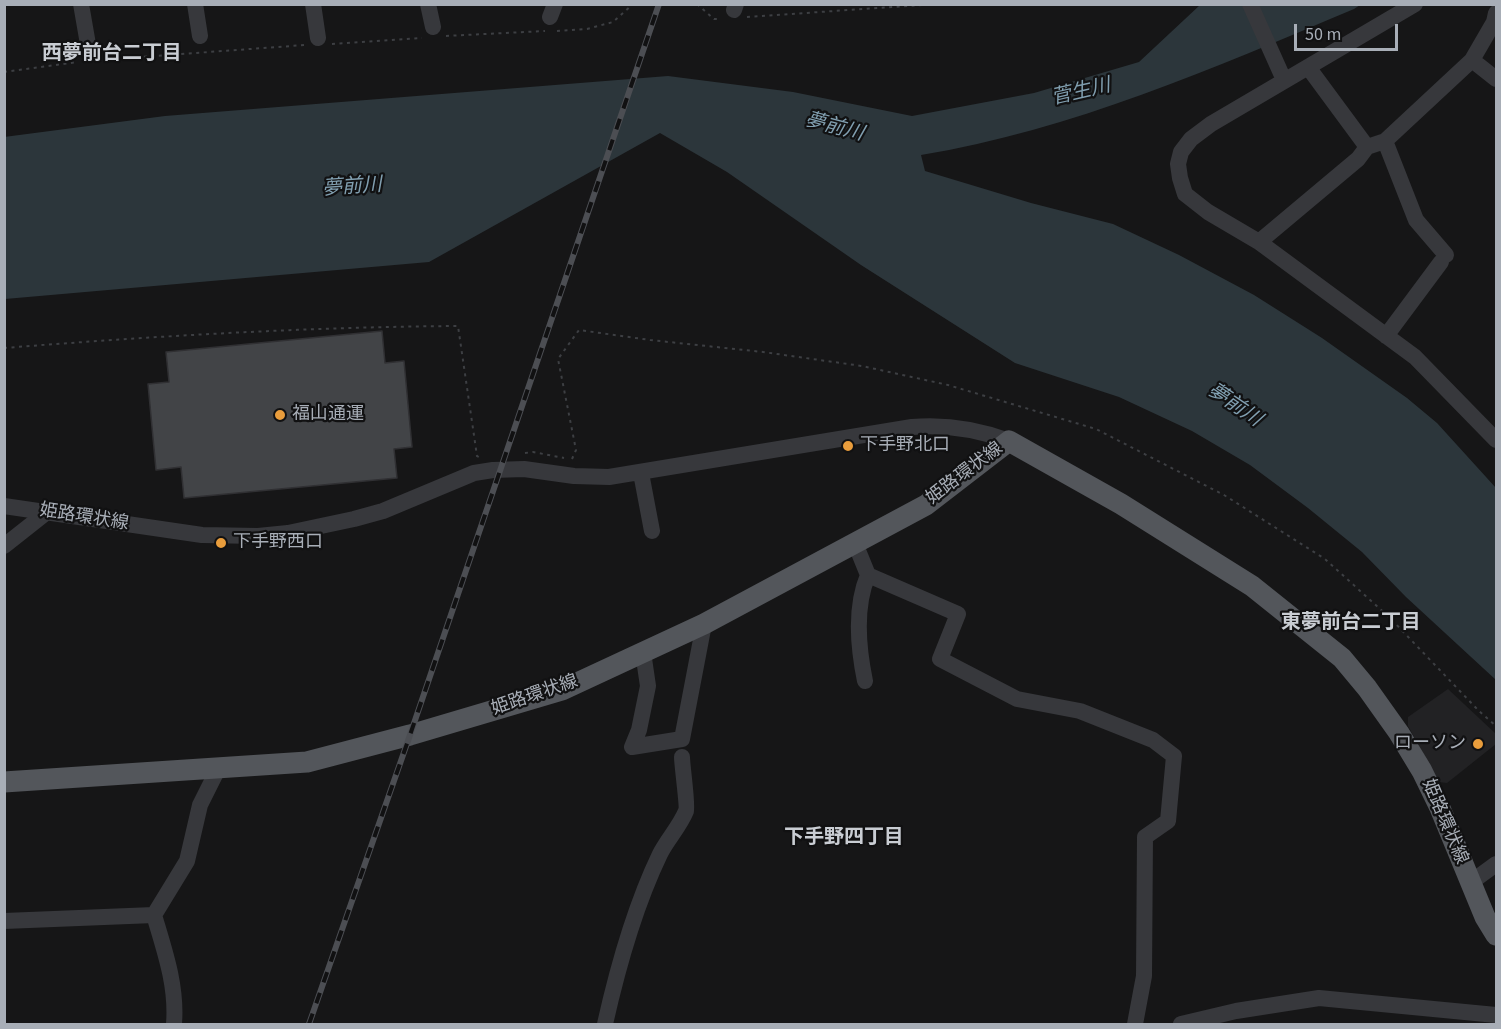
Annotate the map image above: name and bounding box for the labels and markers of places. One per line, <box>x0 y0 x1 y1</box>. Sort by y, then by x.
place label: 福山通運 <box>292 404 364 426</box>
marker: 福山通運 <box>273 408 287 422</box>
place label: 下手野北口 <box>860 435 950 457</box>
marker: 下手野北口 <box>841 439 855 453</box>
place label: 下手野西口 <box>233 532 323 554</box>
marker: 下手野西口 <box>214 536 228 550</box>
place label: ローソン <box>1394 733 1466 755</box>
marker: ローソン <box>1471 737 1485 751</box>

